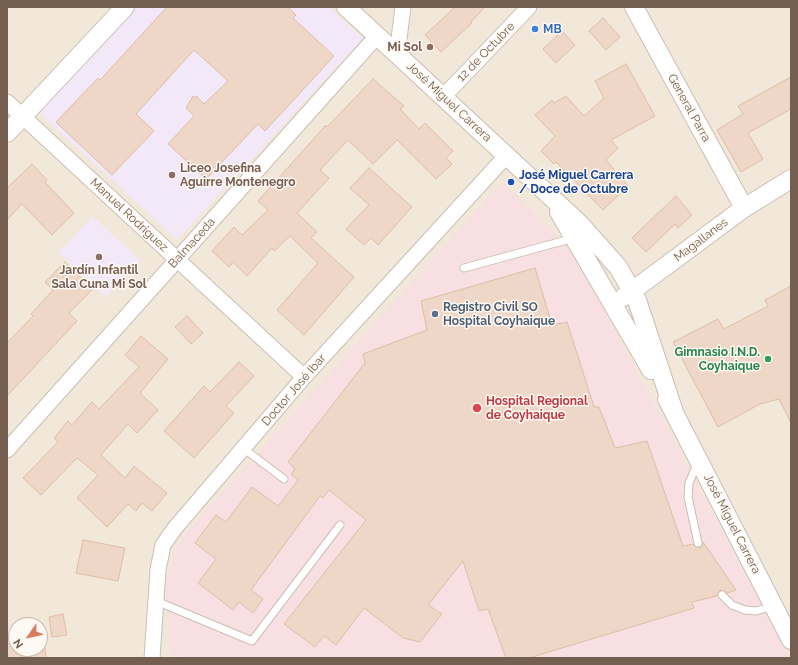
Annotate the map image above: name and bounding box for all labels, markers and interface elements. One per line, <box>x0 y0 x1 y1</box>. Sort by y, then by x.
street label: 12 de Octubre <box>454 19 518 85</box>
place label: MB <box>543 22 562 36</box>
marker: MB <box>530 24 540 34</box>
place label: Mi Sol <box>387 40 422 54</box>
marker: Mi Sol <box>425 42 435 52</box>
street label: José Miguel Carrera <box>404 59 494 145</box>
street label: General Parra <box>664 71 714 145</box>
place label: Liceo Josefina Aguirre Montenegro <box>180 161 296 189</box>
place label: José Miguel Carrera / Doce de Octubre <box>519 168 633 196</box>
marker: Liceo Josefina Aguirre Montenegro <box>167 170 177 180</box>
street label: Manuel Rodríguez <box>87 175 171 255</box>
marker: José Miguel Carrera / Doce de Octubre <box>506 177 516 187</box>
street label: Balmaceda <box>166 215 218 271</box>
street label: Magallanes <box>671 215 731 265</box>
marker: Jardín Infantil Sala Cuna Mi Sol <box>94 252 104 262</box>
place label: Jardín Infantil Sala Cuna Mi Sol <box>51 263 147 291</box>
place label: Registro Civil SO Hospital Coyhaique <box>443 300 555 328</box>
marker: Registro Civil SO Hospital Coyhaique <box>430 309 440 319</box>
place label: Gimnasio I.N.D. Coyhaique <box>675 345 760 373</box>
street label: Doctor José Ibar <box>259 351 329 429</box>
marker: Gimnasio I.N.D. Coyhaique <box>763 354 773 364</box>
place label: Hospital Regional de Coyhaique <box>486 394 588 422</box>
marker: Hospital Regional de Coyhaique <box>471 402 483 414</box>
street label: José Miguel Carrera <box>700 471 764 577</box>
north arrow <box>8 617 48 657</box>
text: N <box>11 636 26 651</box>

